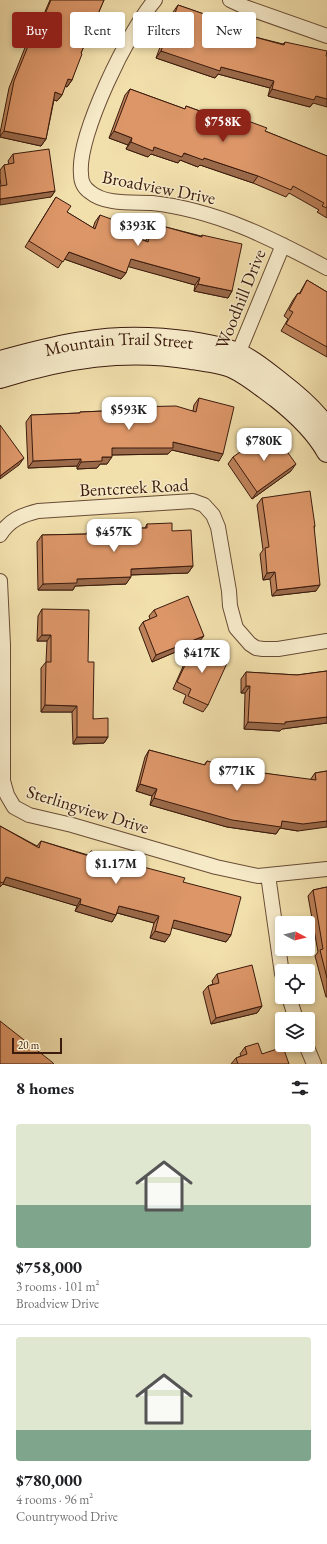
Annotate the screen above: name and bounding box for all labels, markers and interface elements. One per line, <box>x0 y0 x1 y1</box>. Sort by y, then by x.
chip: Buy <box>12 12 62 48</box>
chip: Rent <box>70 12 125 48</box>
chip: Filters <box>133 12 194 48</box>
chip: New <box>202 12 256 48</box>
pin: $758K <box>195 109 251 143</box>
text: $758K <box>205 113 241 130</box>
street label: Broadview Drive <box>100 165 218 209</box>
pin: $393K <box>110 213 166 247</box>
text: $393K <box>120 217 156 234</box>
street label: Woodhill Drive <box>209 246 271 352</box>
street label: Mountain Trail Street <box>42 326 195 361</box>
pin: $593K <box>101 397 157 431</box>
text: $593K <box>111 401 147 418</box>
pin: $780K <box>236 428 292 462</box>
text: $780K <box>246 432 282 449</box>
street label: Bentcreek Road <box>79 473 190 501</box>
pin: $457K <box>86 519 142 553</box>
text: $457K <box>96 523 132 540</box>
pin: $417K <box>174 640 230 674</box>
text: $417K <box>184 644 220 661</box>
pin: $771K <box>209 758 265 792</box>
text: $771K <box>219 762 255 779</box>
street label: Sterlingview Drive <box>24 779 152 839</box>
pin: $1.17M <box>83 851 149 885</box>
text: $1.17M <box>95 855 137 872</box>
north arrow <box>275 916 315 956</box>
map controls <box>275 916 315 1052</box>
button: locate <box>275 964 315 1004</box>
button: layers <box>275 1012 315 1052</box>
scale bar <box>12 1036 62 1055</box>
text: 20 m <box>18 1038 39 1052</box>
text: 8 homes <box>16 1077 74 1099</box>
icon: filters <box>289 1077 311 1099</box>
icon: home <box>128 1150 200 1222</box>
text: $758,000 <box>16 1256 82 1278</box>
text: 3 rooms · 101 m² <box>16 1278 100 1295</box>
text: Broadview Drive <box>16 1295 99 1312</box>
icon: home <box>128 1363 200 1435</box>
text: $780,000 <box>16 1469 82 1491</box>
text: 4 rooms · 96 m² <box>16 1491 93 1508</box>
text: Countrywood Drive <box>16 1508 118 1525</box>

